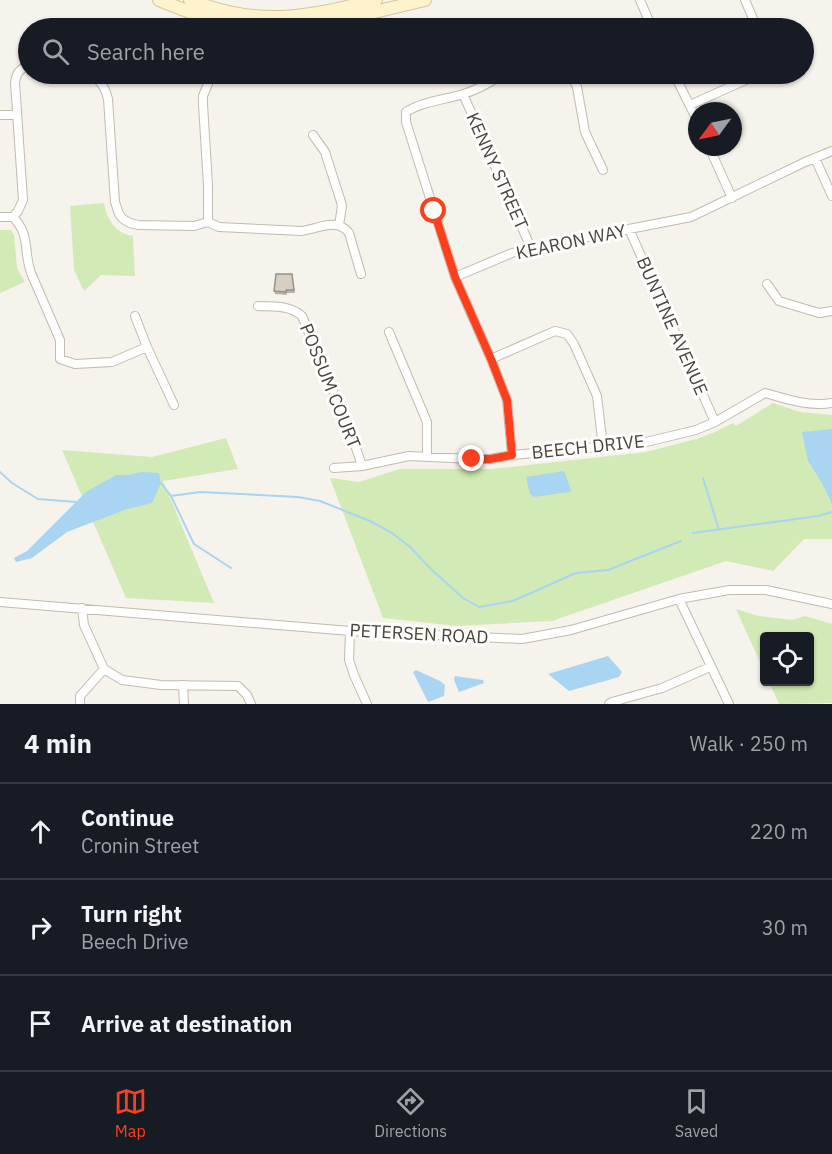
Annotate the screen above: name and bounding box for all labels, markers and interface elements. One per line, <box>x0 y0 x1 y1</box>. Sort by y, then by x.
search box <box>18 18 814 84</box>
icon: search <box>39 35 72 68</box>
text: Search here <box>87 37 205 66</box>
north arrow <box>688 102 742 156</box>
street label: KENNY STREET <box>461 109 534 233</box>
route start <box>420 197 446 223</box>
street label: KEARON WAY <box>514 219 628 264</box>
street label: BUNTINE AVENUE <box>632 253 713 399</box>
street label: POSSUM COURT <box>295 320 366 452</box>
street label: BEECH DRIVE <box>530 429 645 464</box>
route end <box>458 445 484 471</box>
street label: PETERSEN ROAD <box>349 618 489 649</box>
map controls <box>760 632 814 686</box>
button: locate <box>760 632 814 686</box>
text: 4 min <box>24 726 92 760</box>
text: Walk · 250 m <box>690 730 808 757</box>
text: Continue <box>81 803 174 832</box>
icon: ahead <box>24 815 57 848</box>
text: 220 m <box>750 818 808 845</box>
text: Cronin Street <box>81 832 199 859</box>
text: Turn right <box>81 899 182 928</box>
icon: right <box>24 911 57 944</box>
text: 30 m <box>762 914 808 941</box>
text: Beech Drive <box>81 928 189 955</box>
icon: arrive <box>24 1007 57 1040</box>
text: Arrive at destination <box>81 1009 292 1038</box>
tab: Map <box>114 1085 147 1141</box>
tab: Directions <box>374 1085 447 1141</box>
tab: Saved <box>675 1085 718 1141</box>

